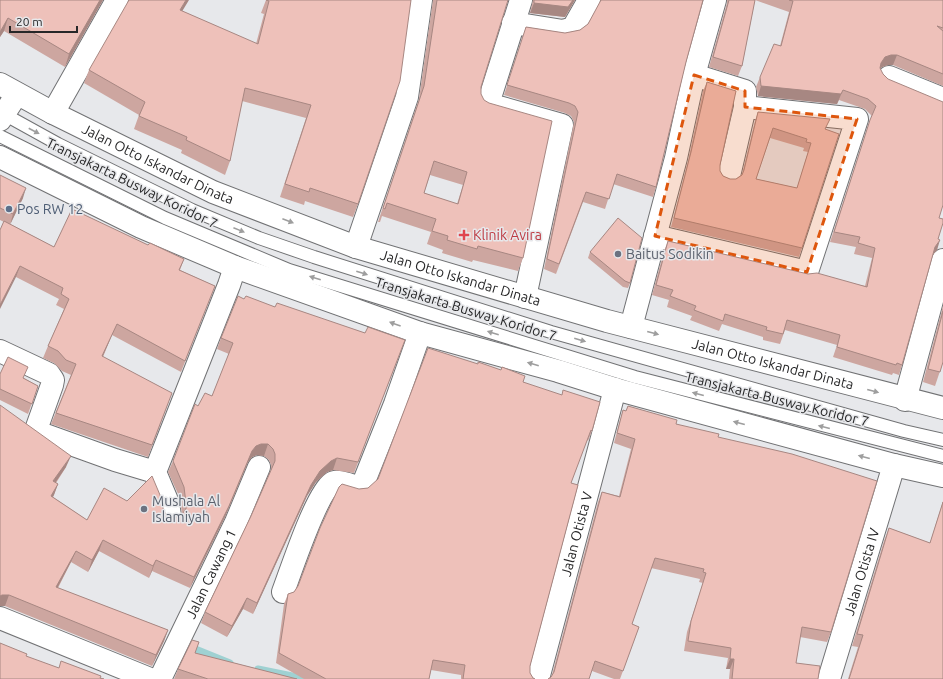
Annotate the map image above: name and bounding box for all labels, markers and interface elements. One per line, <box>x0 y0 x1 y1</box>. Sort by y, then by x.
scale bar <box>10 8 77 34</box>
text: 20 m <box>16 15 43 28</box>
street label: Jalan Otto Iskandar Dinata <box>79 121 236 207</box>
one-way arrow <box>28 128 40 134</box>
street label: Transjakarta Busway Koridor 7 <box>44 134 220 232</box>
place label: Pos RW 12 <box>17 201 83 217</box>
marker: Pos RW 12 <box>4 204 14 214</box>
one-way arrow <box>282 218 294 224</box>
one-way arrow <box>234 227 246 233</box>
place label: Klinik Avira <box>473 227 542 243</box>
marker: Klinik Avira <box>458 229 470 241</box>
place label: Baitus Sodikin <box>626 246 714 262</box>
street label: Jalan Otto Iskandar Dinata <box>378 247 543 309</box>
marker: Baitus Sodikin <box>613 249 623 259</box>
one-way arrow <box>356 270 368 276</box>
street label: Transjakarta Busway Koridor 7 <box>373 274 559 344</box>
one-way arrow <box>309 275 321 281</box>
one-way arrow <box>389 320 401 326</box>
one-way arrow <box>486 330 498 336</box>
one-way arrow <box>647 330 659 336</box>
street label: Jalan Otto Iskandar Dinata <box>690 335 855 393</box>
one-way arrow <box>574 337 586 343</box>
one-way arrow <box>527 361 539 367</box>
street label: Transjakarta Busway Koridor 7 <box>683 368 871 430</box>
one-way arrow <box>867 389 879 395</box>
one-way arrow <box>692 391 704 397</box>
one-way arrow <box>733 420 745 426</box>
one-way arrow <box>817 423 830 429</box>
one-way arrow <box>858 454 870 460</box>
street label: Jalan Otista V <box>558 490 595 578</box>
place label: Mushala Al Islamiyah <box>152 493 221 525</box>
marker: Mushala Al Islamiyah <box>139 504 149 514</box>
street label: Jalan Cawang 1 <box>183 526 239 621</box>
street label: Jalan Otista IV <box>841 526 882 617</box>

